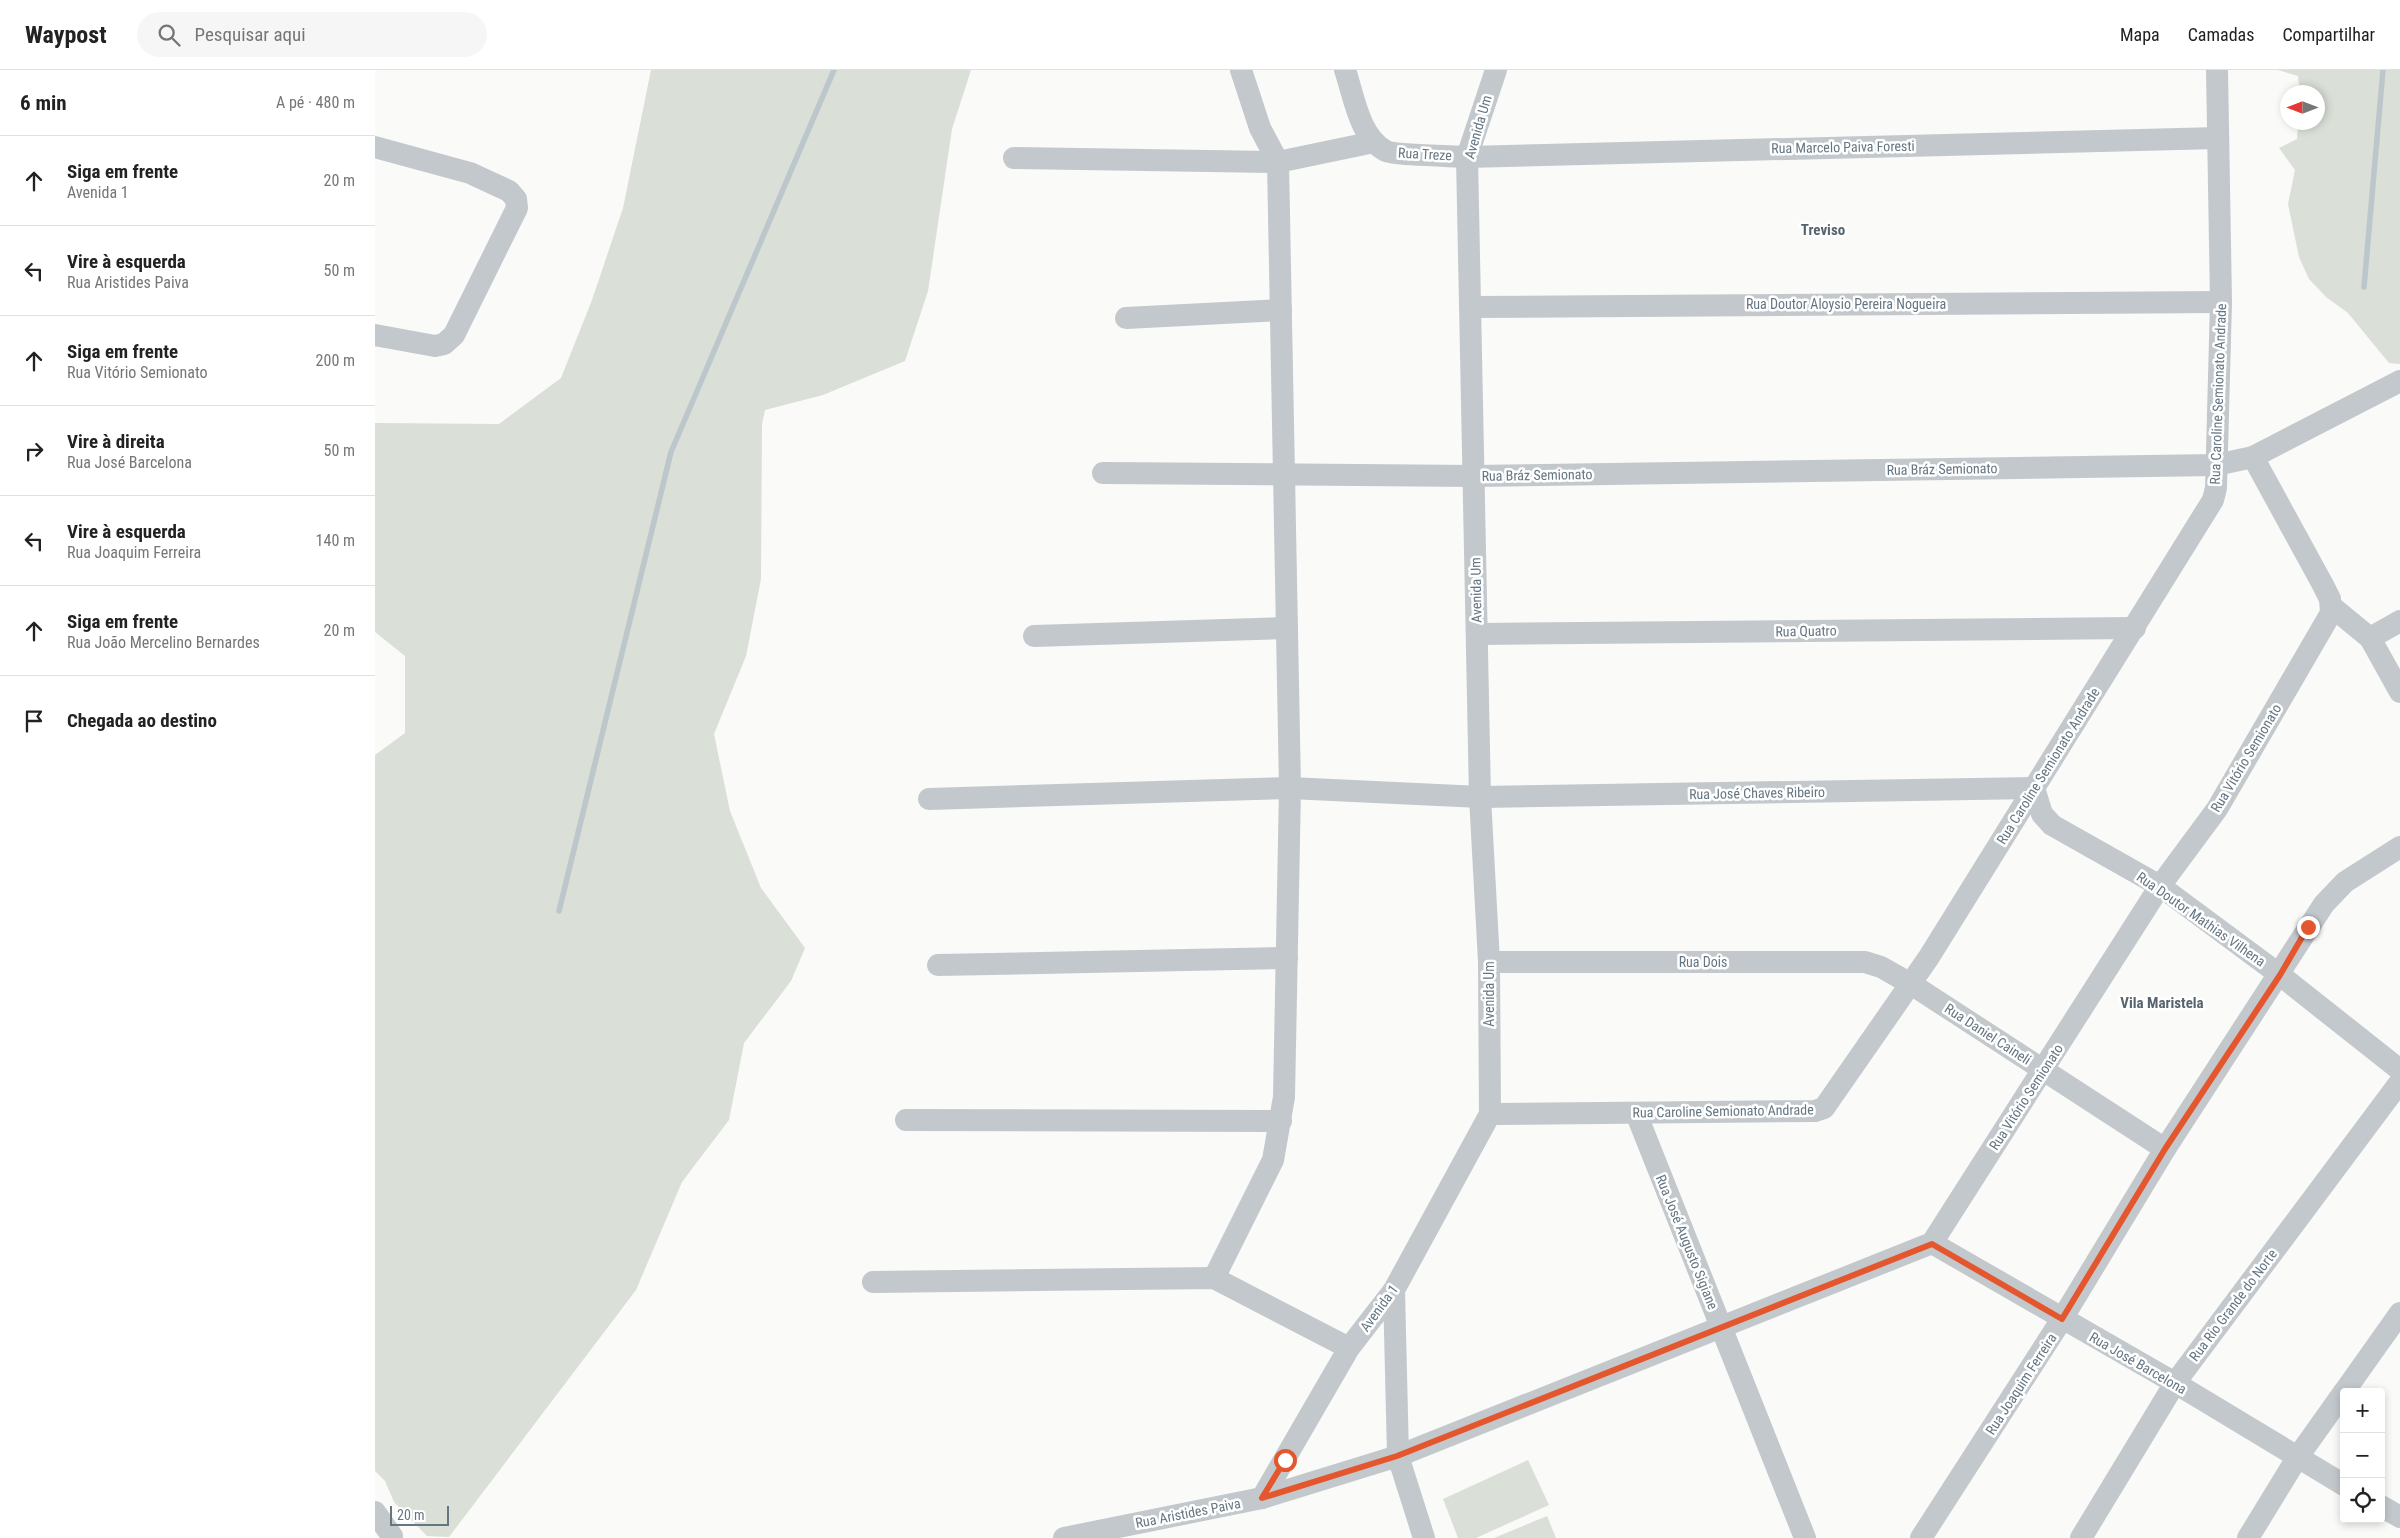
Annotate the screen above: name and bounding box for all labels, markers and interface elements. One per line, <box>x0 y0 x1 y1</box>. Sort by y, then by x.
search box <box>137 12 487 57</box>
text: Waypost <box>25 21 107 49</box>
icon: search <box>155 21 183 49</box>
text: Pesquisar aqui <box>195 23 306 46</box>
text: Mapa <box>2120 24 2160 45</box>
text: Camadas <box>2188 24 2254 45</box>
text: Compartilhar <box>2282 24 2375 45</box>
north arrow <box>2280 85 2325 130</box>
text: 6 min <box>20 91 67 115</box>
text: A pé · 480 m <box>276 93 355 112</box>
street label: Avenida Um <box>1461 93 1495 161</box>
street label: Rua Marcelo Paiva Foresti <box>1771 138 1915 156</box>
street label: Rua Treze <box>1398 145 1453 163</box>
text: Siga em frente <box>67 160 178 183</box>
icon: ahead <box>20 167 48 195</box>
text: 20 m <box>323 171 355 190</box>
text: Avenida 1 <box>67 183 129 202</box>
district label: Treviso <box>1801 221 1845 239</box>
text: Vire à esquerda <box>67 250 186 273</box>
icon: left <box>20 257 48 285</box>
text: 50 m <box>323 261 355 280</box>
text: Rua Aristides Paiva <box>67 273 189 292</box>
street label: Rua Doutor Aloysio Pereira Nogueira <box>1746 296 1946 312</box>
street label: Rua Caroline Semionato Andrade <box>2207 303 2229 485</box>
text: Siga em frente <box>67 340 178 363</box>
icon: ahead <box>20 347 48 375</box>
text: 200 m <box>316 351 355 370</box>
text: Rua Vitório Semionato <box>67 363 208 382</box>
text: Vire à direita <box>67 430 165 453</box>
icon: right <box>20 437 48 465</box>
text: 50 m <box>323 441 355 460</box>
text: Rua José Barcelona <box>67 453 192 472</box>
street label: Rua Bráz Semionato <box>1886 460 1998 478</box>
street label: Rua Bráz Semionato <box>1481 466 1593 484</box>
text: Vire à esquerda <box>67 520 186 543</box>
icon: left <box>20 527 48 555</box>
text: 140 m <box>316 531 355 550</box>
text: Rua Joaquim Ferreira <box>67 543 201 562</box>
street label: Avenida Um <box>1467 557 1485 623</box>
text: Siga em frente <box>67 610 178 633</box>
icon: ahead <box>20 617 48 645</box>
text: 20 m <box>323 621 355 640</box>
street label: Rua Quatro <box>1775 622 1837 640</box>
text: Rua João Mercelino Bernardes <box>67 633 260 652</box>
street label: Rua Caroline Semionato Andrade <box>1993 685 2103 847</box>
street label: Rua Vitório Semionato <box>2207 701 2285 815</box>
icon: arrive <box>20 707 48 735</box>
text: Chegada ao destino <box>67 709 217 732</box>
street label: Rua José Chaves Ribeiro <box>1689 784 1825 802</box>
street label: Rua Doutor Mathias Vilhena <box>2134 869 2268 969</box>
route end <box>2297 916 2320 939</box>
street label: Rua Dois <box>1679 954 1727 970</box>
street label: Avenida Um <box>1481 961 1497 1027</box>
district label: Vila Maristela <box>2120 994 2204 1012</box>
street label: Rua Daniel Caineli <box>1942 1000 2034 1068</box>
street label: Rua Vitório Semionato <box>1986 1041 2066 1153</box>
street label: Rua Caroline Semionato Andrade <box>1632 1101 1814 1121</box>
street label: Rua José Augusto Sigiane <box>1653 1172 1722 1312</box>
street label: Rua Rio Grande do Norte <box>2186 1246 2280 1364</box>
street label: Avenida 1 <box>1357 1281 1401 1335</box>
street label: Rua José Barcelona <box>2087 1329 2189 1397</box>
street label: Rua Joaquim Ferreira <box>1982 1330 2060 1438</box>
map controls <box>2340 1388 2385 1523</box>
button: + <box>2340 1388 2385 1433</box>
button: − <box>2340 1433 2385 1478</box>
route start <box>1274 1449 1297 1472</box>
button: locate <box>2340 1478 2385 1523</box>
street label: Rua Aristides Paiva <box>1134 1495 1242 1531</box>
scale bar <box>390 1503 449 1526</box>
text: 20 m <box>397 1507 425 1523</box>

